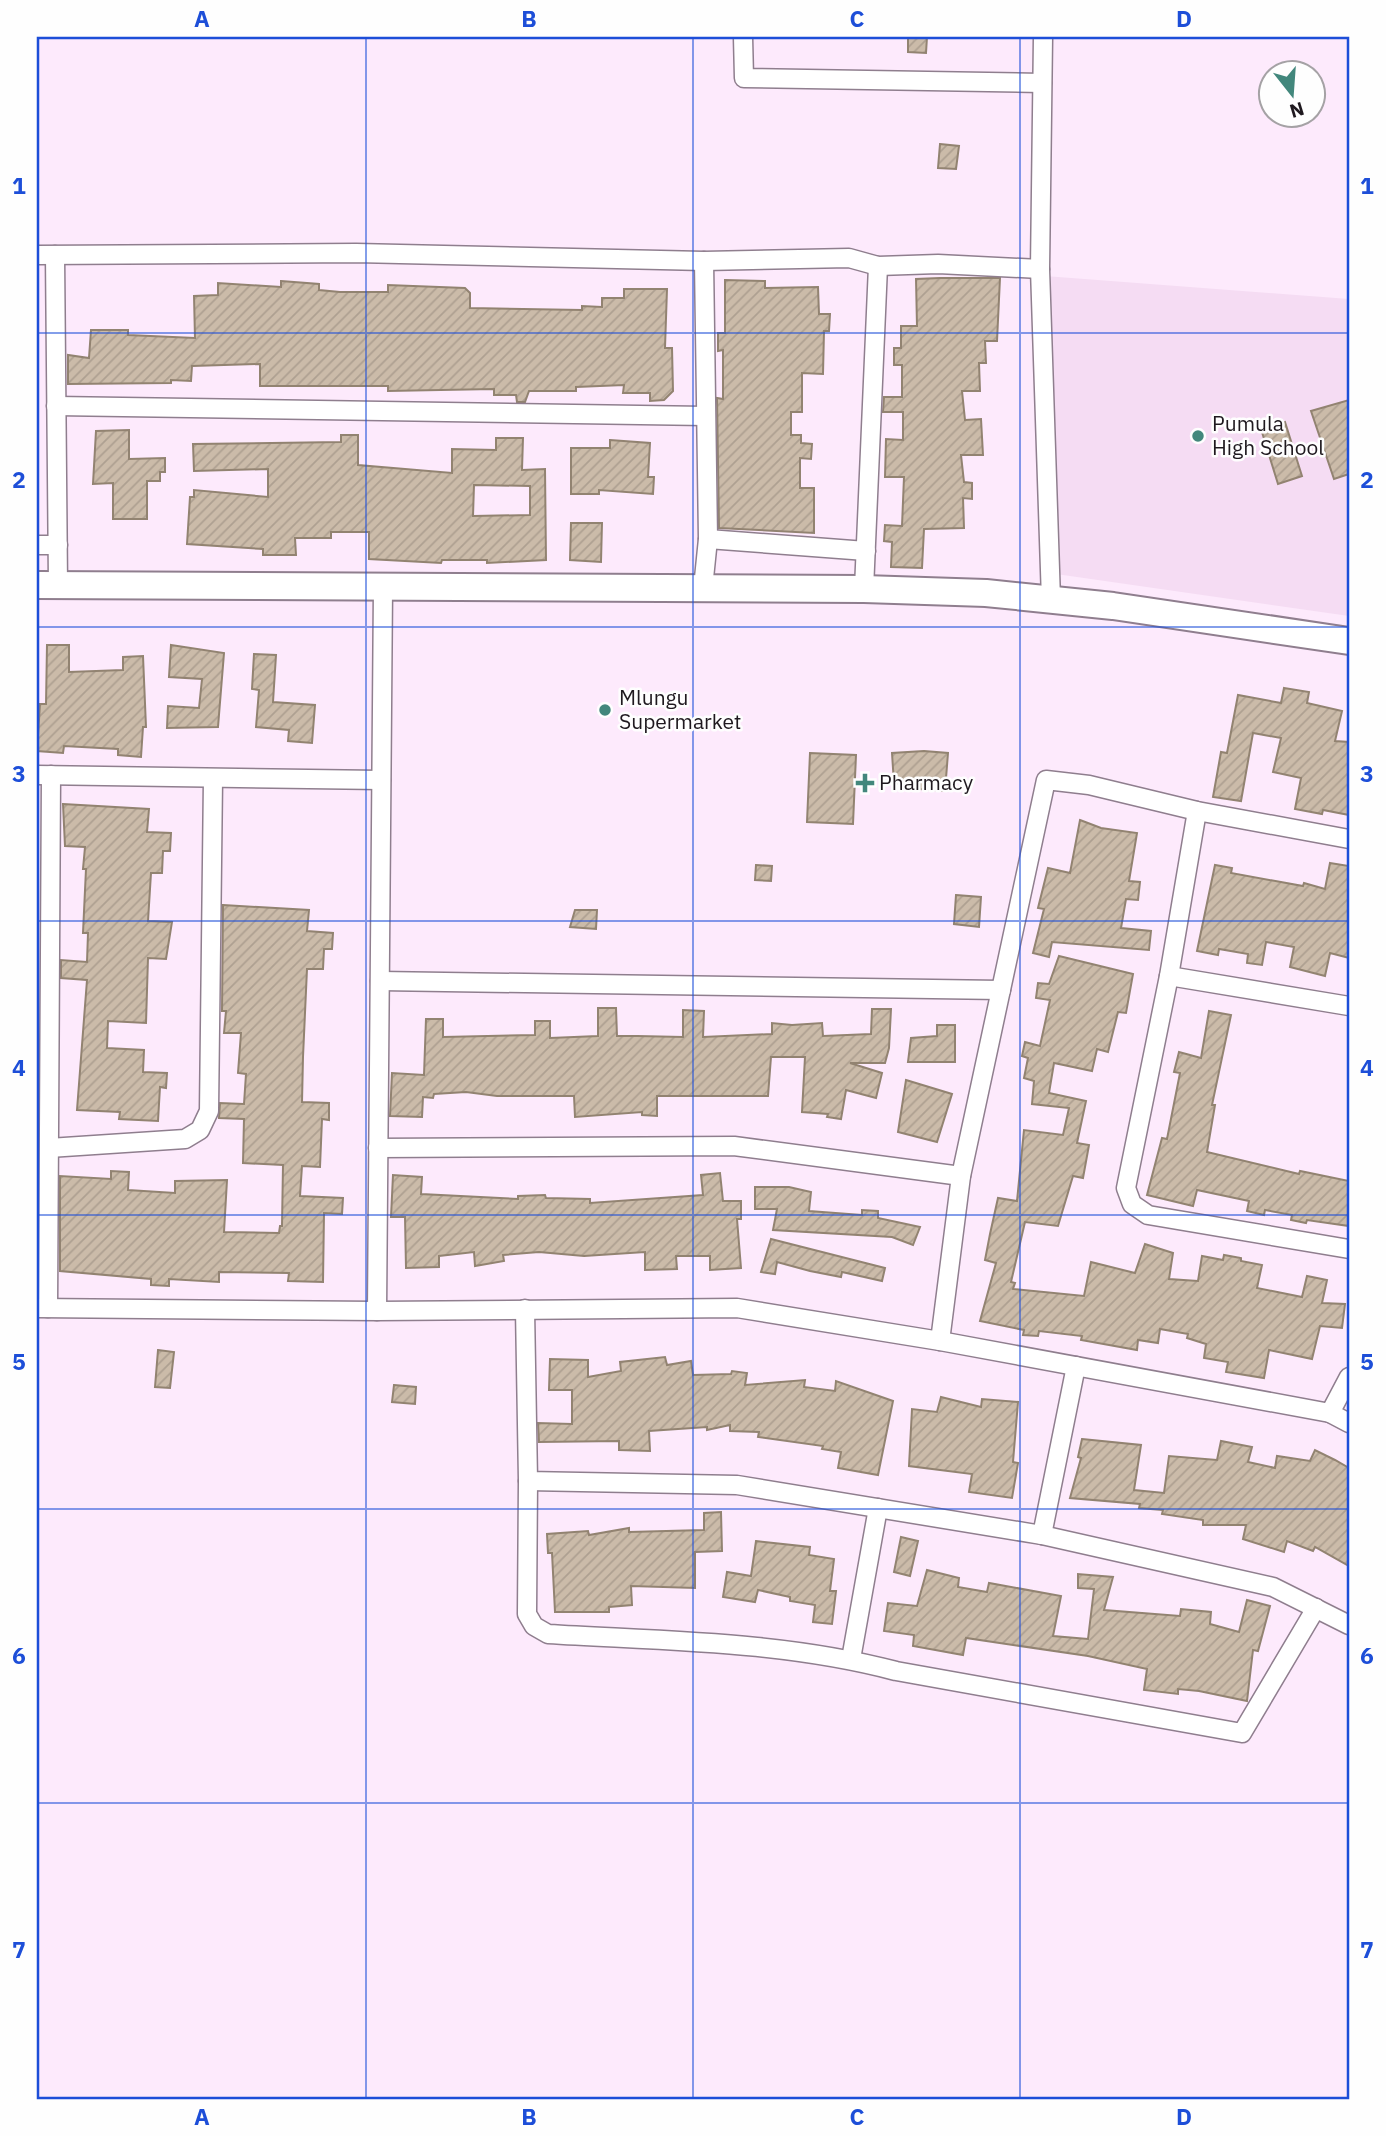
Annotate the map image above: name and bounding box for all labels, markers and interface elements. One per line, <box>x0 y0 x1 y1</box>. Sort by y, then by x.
text: A <box>194 3 210 33</box>
text: B <box>521 3 537 33</box>
text: C <box>850 3 865 33</box>
text: D <box>1176 3 1192 33</box>
north arrow <box>1256 60 1326 130</box>
text: N <box>1287 97 1307 124</box>
text: 1 <box>12 170 26 200</box>
text: 1 <box>1360 170 1374 200</box>
place label: Pumula High School <box>1212 409 1324 461</box>
marker: Pumula High School <box>1190 428 1206 444</box>
text: 2 <box>12 464 26 494</box>
text: 2 <box>1360 464 1374 494</box>
place label: Mlungu Supermarket <box>619 683 741 735</box>
marker: Mlungu Supermarket <box>597 702 613 718</box>
text: 3 <box>12 758 26 788</box>
text: 3 <box>1360 758 1374 788</box>
place label: Pharmacy <box>879 768 974 796</box>
marker: Pharmacy <box>857 775 873 791</box>
text: 4 <box>12 1052 26 1082</box>
text: 4 <box>1360 1052 1374 1082</box>
text: 5 <box>12 1346 26 1376</box>
text: 5 <box>1360 1346 1374 1376</box>
text: 6 <box>12 1640 26 1670</box>
text: 6 <box>1360 1640 1374 1670</box>
text: 7 <box>12 1934 26 1964</box>
text: 7 <box>1360 1934 1374 1964</box>
text: A <box>194 2101 210 2131</box>
text: B <box>521 2101 537 2131</box>
text: C <box>850 2101 865 2131</box>
text: D <box>1176 2101 1192 2131</box>

